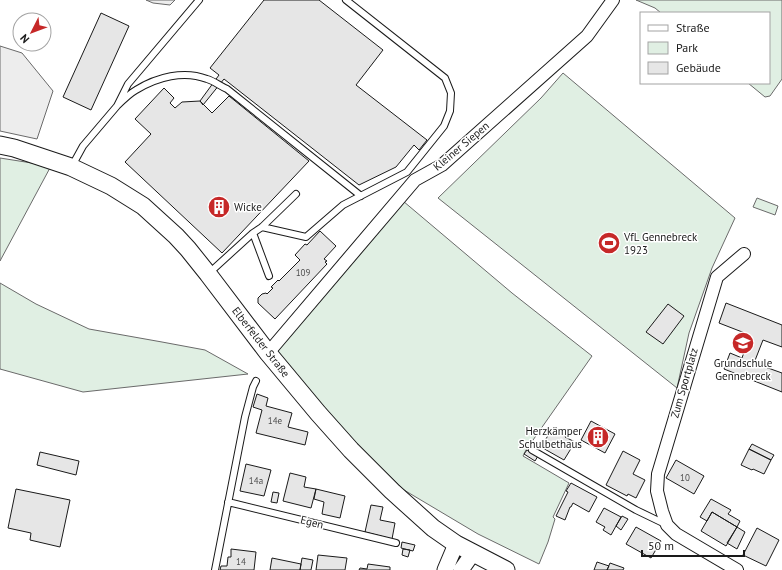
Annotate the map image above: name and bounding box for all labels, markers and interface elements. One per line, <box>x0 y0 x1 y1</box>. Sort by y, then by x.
north arrow <box>12 12 52 52</box>
legend <box>640 12 770 84</box>
text: Straße <box>676 20 710 35</box>
text: N <box>17 31 32 46</box>
text: Park <box>676 40 698 55</box>
text: Gebäude <box>676 60 721 75</box>
street label: Kleiner Siepen <box>430 119 492 173</box>
building icon: Wicke <box>206 194 232 220</box>
place label: Wicke <box>234 200 262 214</box>
sports icon: VfL Gennebreck 1923 <box>596 230 622 256</box>
place label: VfL Gennebreck 1923 <box>623 230 698 257</box>
house number: 109 <box>296 267 310 278</box>
street label: Elberfelder Straße <box>229 304 293 380</box>
school or university icon: Grundschule Gennebreck <box>730 330 756 356</box>
street label: Zum Sportplatz <box>667 346 701 420</box>
place label: Grundschule Gennebreck <box>714 356 773 383</box>
house number: 14e <box>268 415 283 426</box>
place label: Herzkämper Schulbethaus <box>519 424 582 451</box>
building icon: Herzkämper Schulbethaus <box>585 424 611 450</box>
house number: 10 <box>680 472 690 483</box>
house number: 14a <box>249 475 263 486</box>
street label: Egen <box>299 512 325 532</box>
scale bar <box>642 532 744 558</box>
text: 50 m <box>648 538 674 553</box>
house number: 14 <box>236 556 246 567</box>

